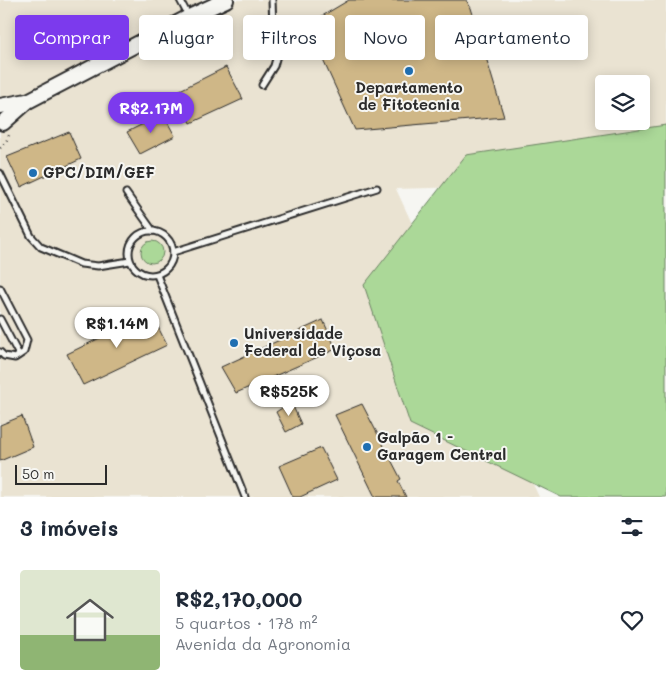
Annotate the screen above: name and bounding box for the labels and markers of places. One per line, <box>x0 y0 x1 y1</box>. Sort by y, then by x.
marker: Departamento de Fitotecnia <box>403 65 415 77</box>
place label: Departamento de Fitotecnia <box>355 77 463 114</box>
pin: R$2.17M <box>105 92 197 134</box>
place label: GPC/DIM/GEF <box>43 162 155 182</box>
marker: GPC/DIM/GEF <box>27 167 39 179</box>
pin: R$1.14M <box>71 306 163 349</box>
place label: Universidade Federal de Viçosa <box>244 323 381 360</box>
marker: Universidade Federal de Viçosa <box>228 337 240 349</box>
pin: R$525K <box>248 374 330 417</box>
place label: Galpão 1 - Garagem Central <box>377 427 506 464</box>
marker: Galpão 1 - Garagem Central <box>361 441 373 453</box>

